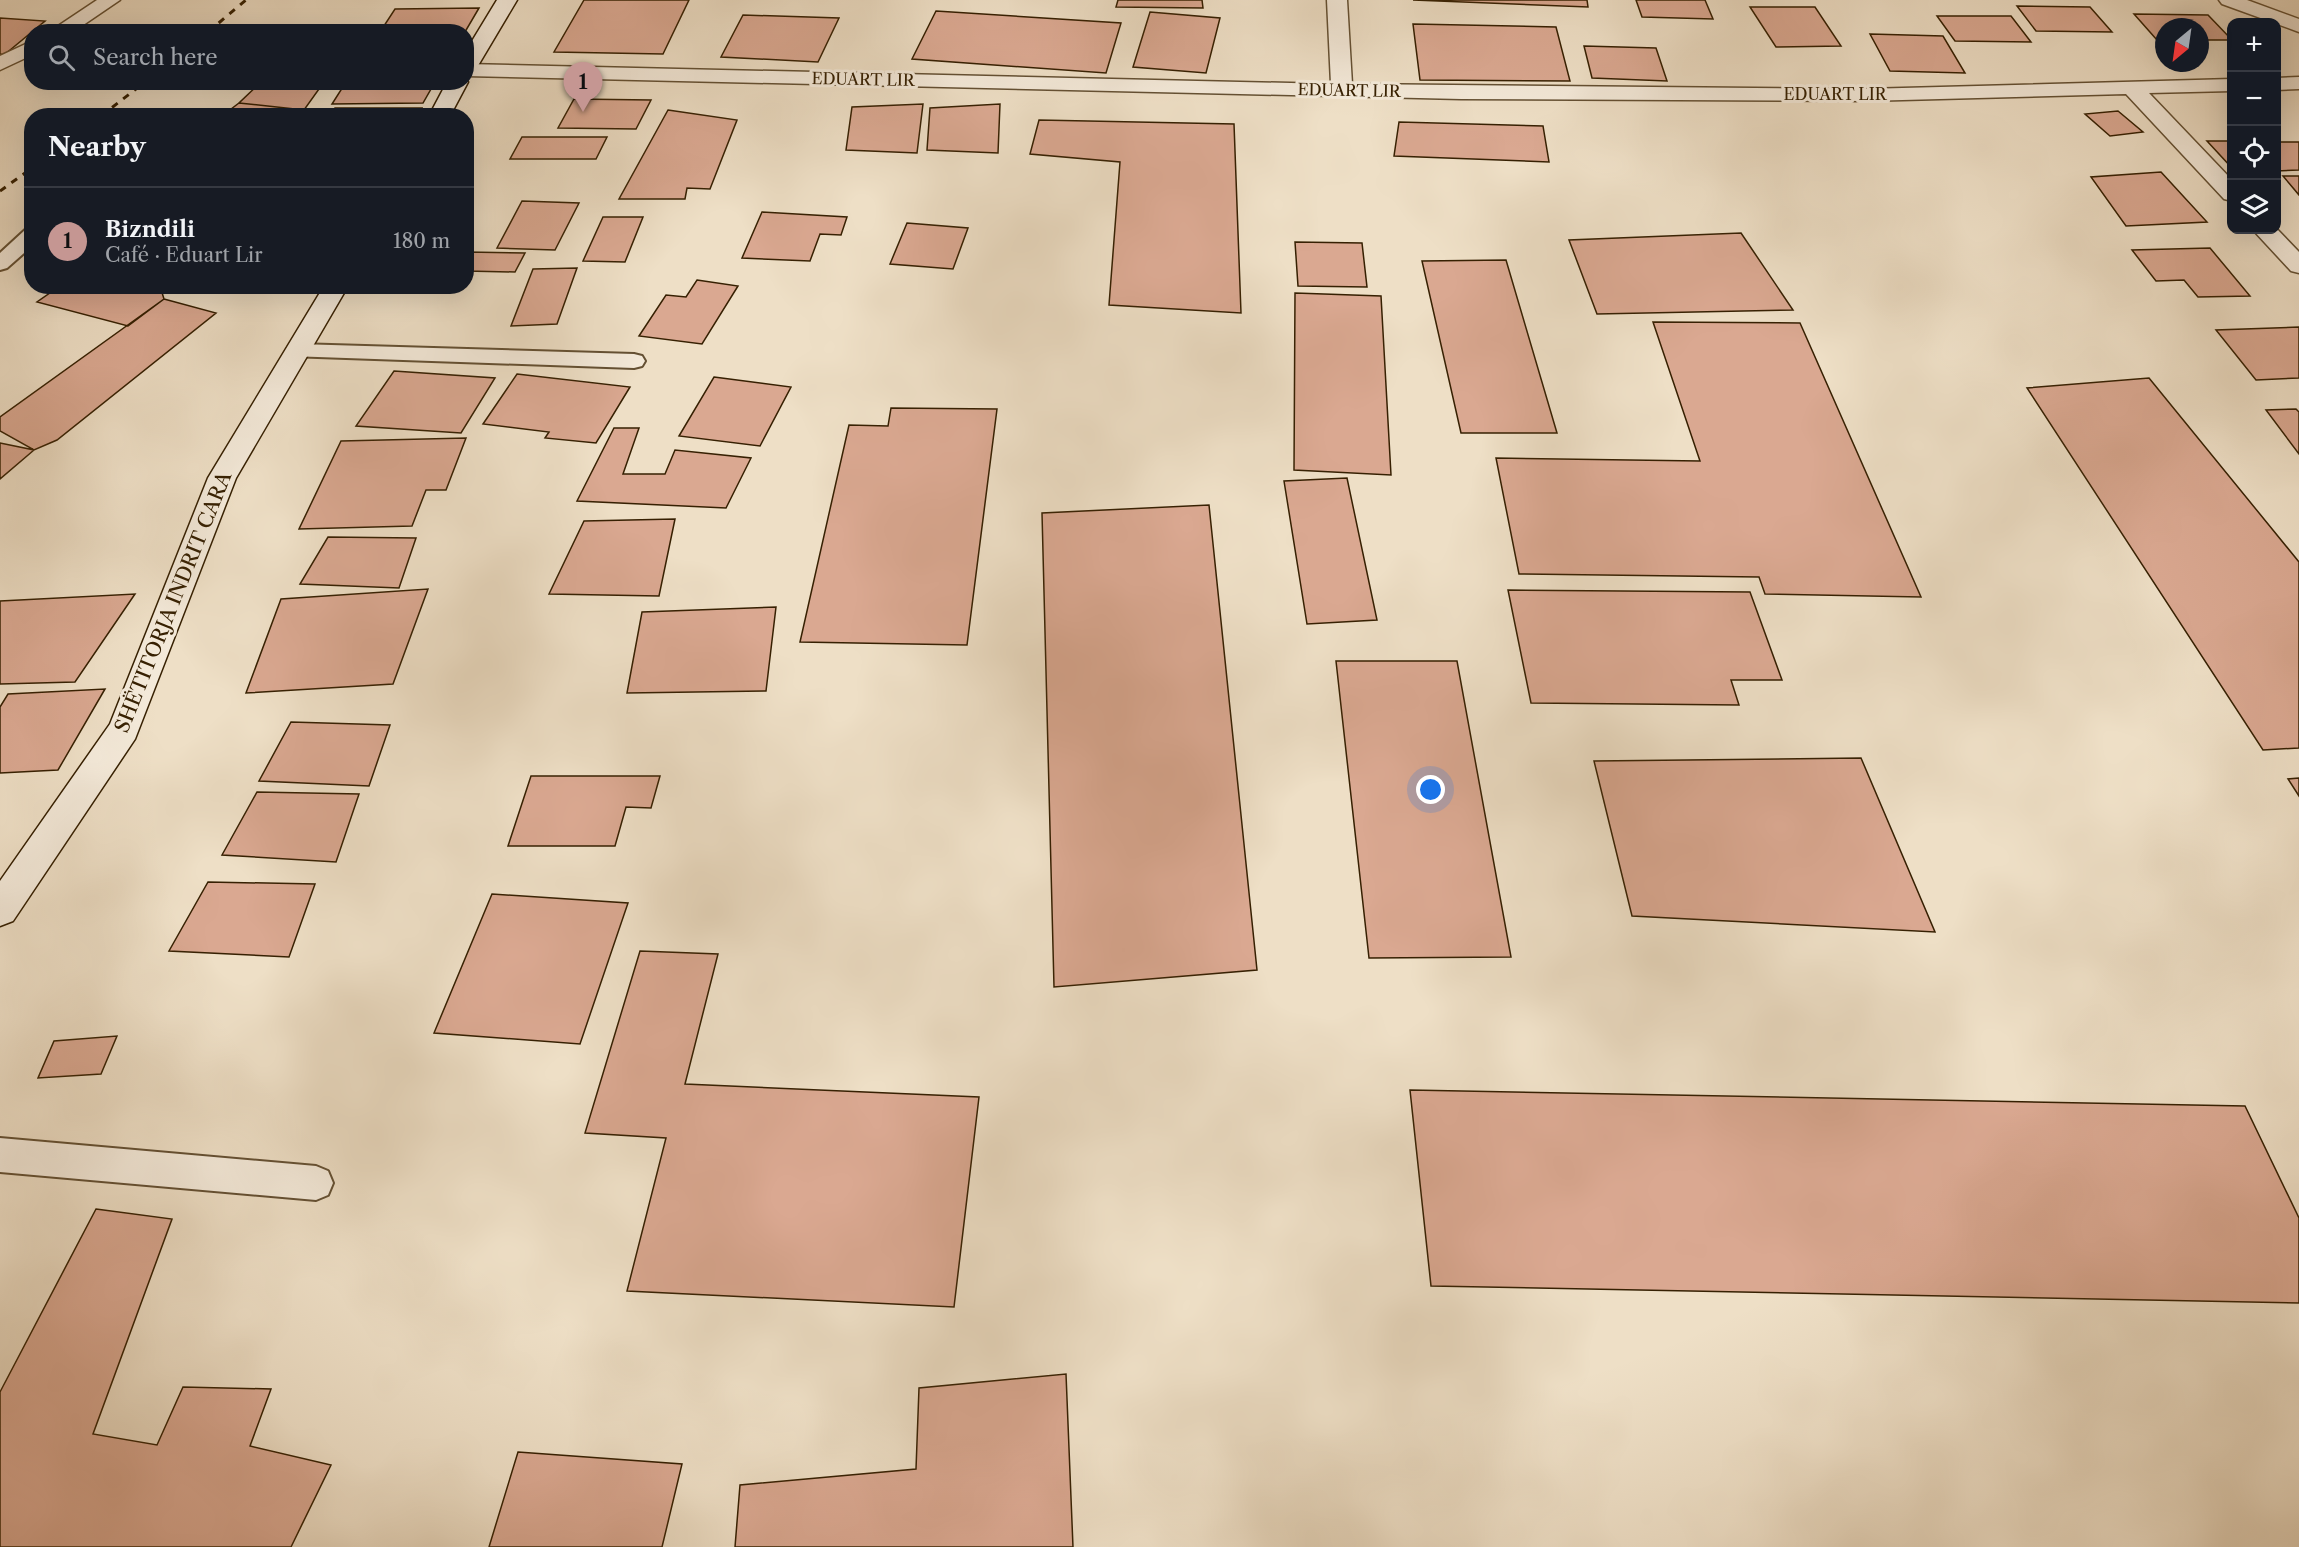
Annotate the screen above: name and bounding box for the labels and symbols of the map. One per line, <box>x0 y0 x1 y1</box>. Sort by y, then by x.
north arrow <box>2155 18 2209 72</box>
pin: 1 <box>564 63 602 112</box>
street label: EDUART LIR <box>811 68 916 90</box>
street label: EDUART LIR <box>1297 79 1402 101</box>
street label: EDUART LIR <box>1784 84 1888 104</box>
street label: SHËTITORJA INDRIT CARA <box>109 466 237 736</box>
your location <box>1416 775 1445 804</box>

